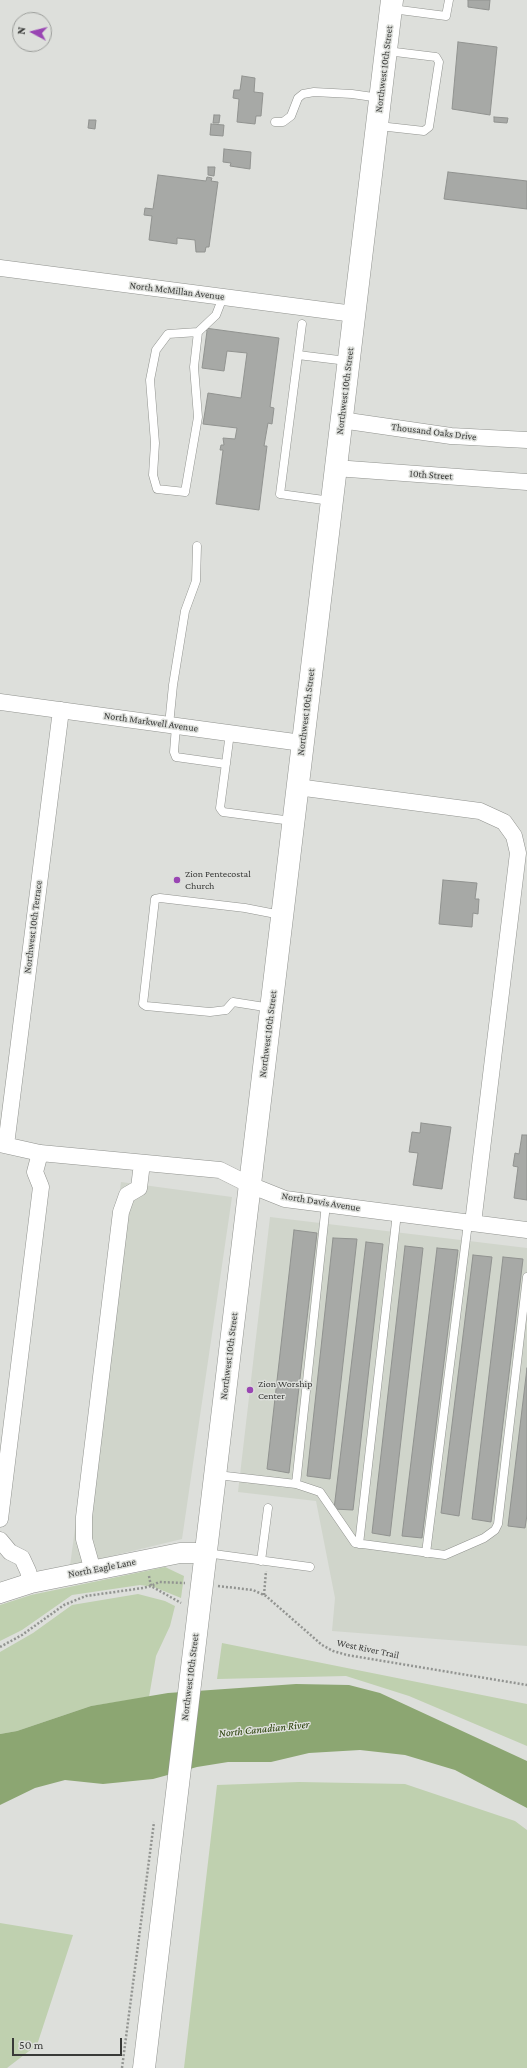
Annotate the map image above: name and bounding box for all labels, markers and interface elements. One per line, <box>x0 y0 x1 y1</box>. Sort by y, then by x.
north arrow <box>12 12 52 52</box>
street label: Northwest 10th Street <box>373 25 395 113</box>
text: N <box>15 26 27 35</box>
street label: North McMillan Avenue <box>129 279 225 303</box>
street label: Northwest 10th Street <box>334 347 356 435</box>
street label: Thousand Oaks Drive <box>391 421 477 443</box>
street label: 10th Street <box>409 468 453 482</box>
street label: Northwest 10th Street <box>295 668 317 756</box>
street label: North Markwell Avenue <box>103 709 199 735</box>
place label: Zion Pentecostal Church <box>185 868 251 892</box>
marker: Zion Pentecostal Church <box>172 875 182 885</box>
street label: Northwest 10th Terrace <box>21 880 45 974</box>
street label: Northwest 10th Street <box>257 990 279 1078</box>
street label: North Davis Avenue <box>281 1190 361 1214</box>
street label: Northwest 10th Street <box>218 1312 240 1400</box>
place label: Zion Worship Center <box>258 1378 312 1402</box>
marker: Zion Worship Center <box>245 1385 255 1395</box>
street label: North Eagle Lane <box>67 1556 137 1580</box>
street label: Northwest 10th Street <box>179 1633 201 1721</box>
street label: West River Trail <box>336 1637 400 1661</box>
water label: North Canadian River <box>218 1718 310 1740</box>
scale bar <box>14 2030 124 2056</box>
text: 50 m <box>19 2038 43 2052</box>

